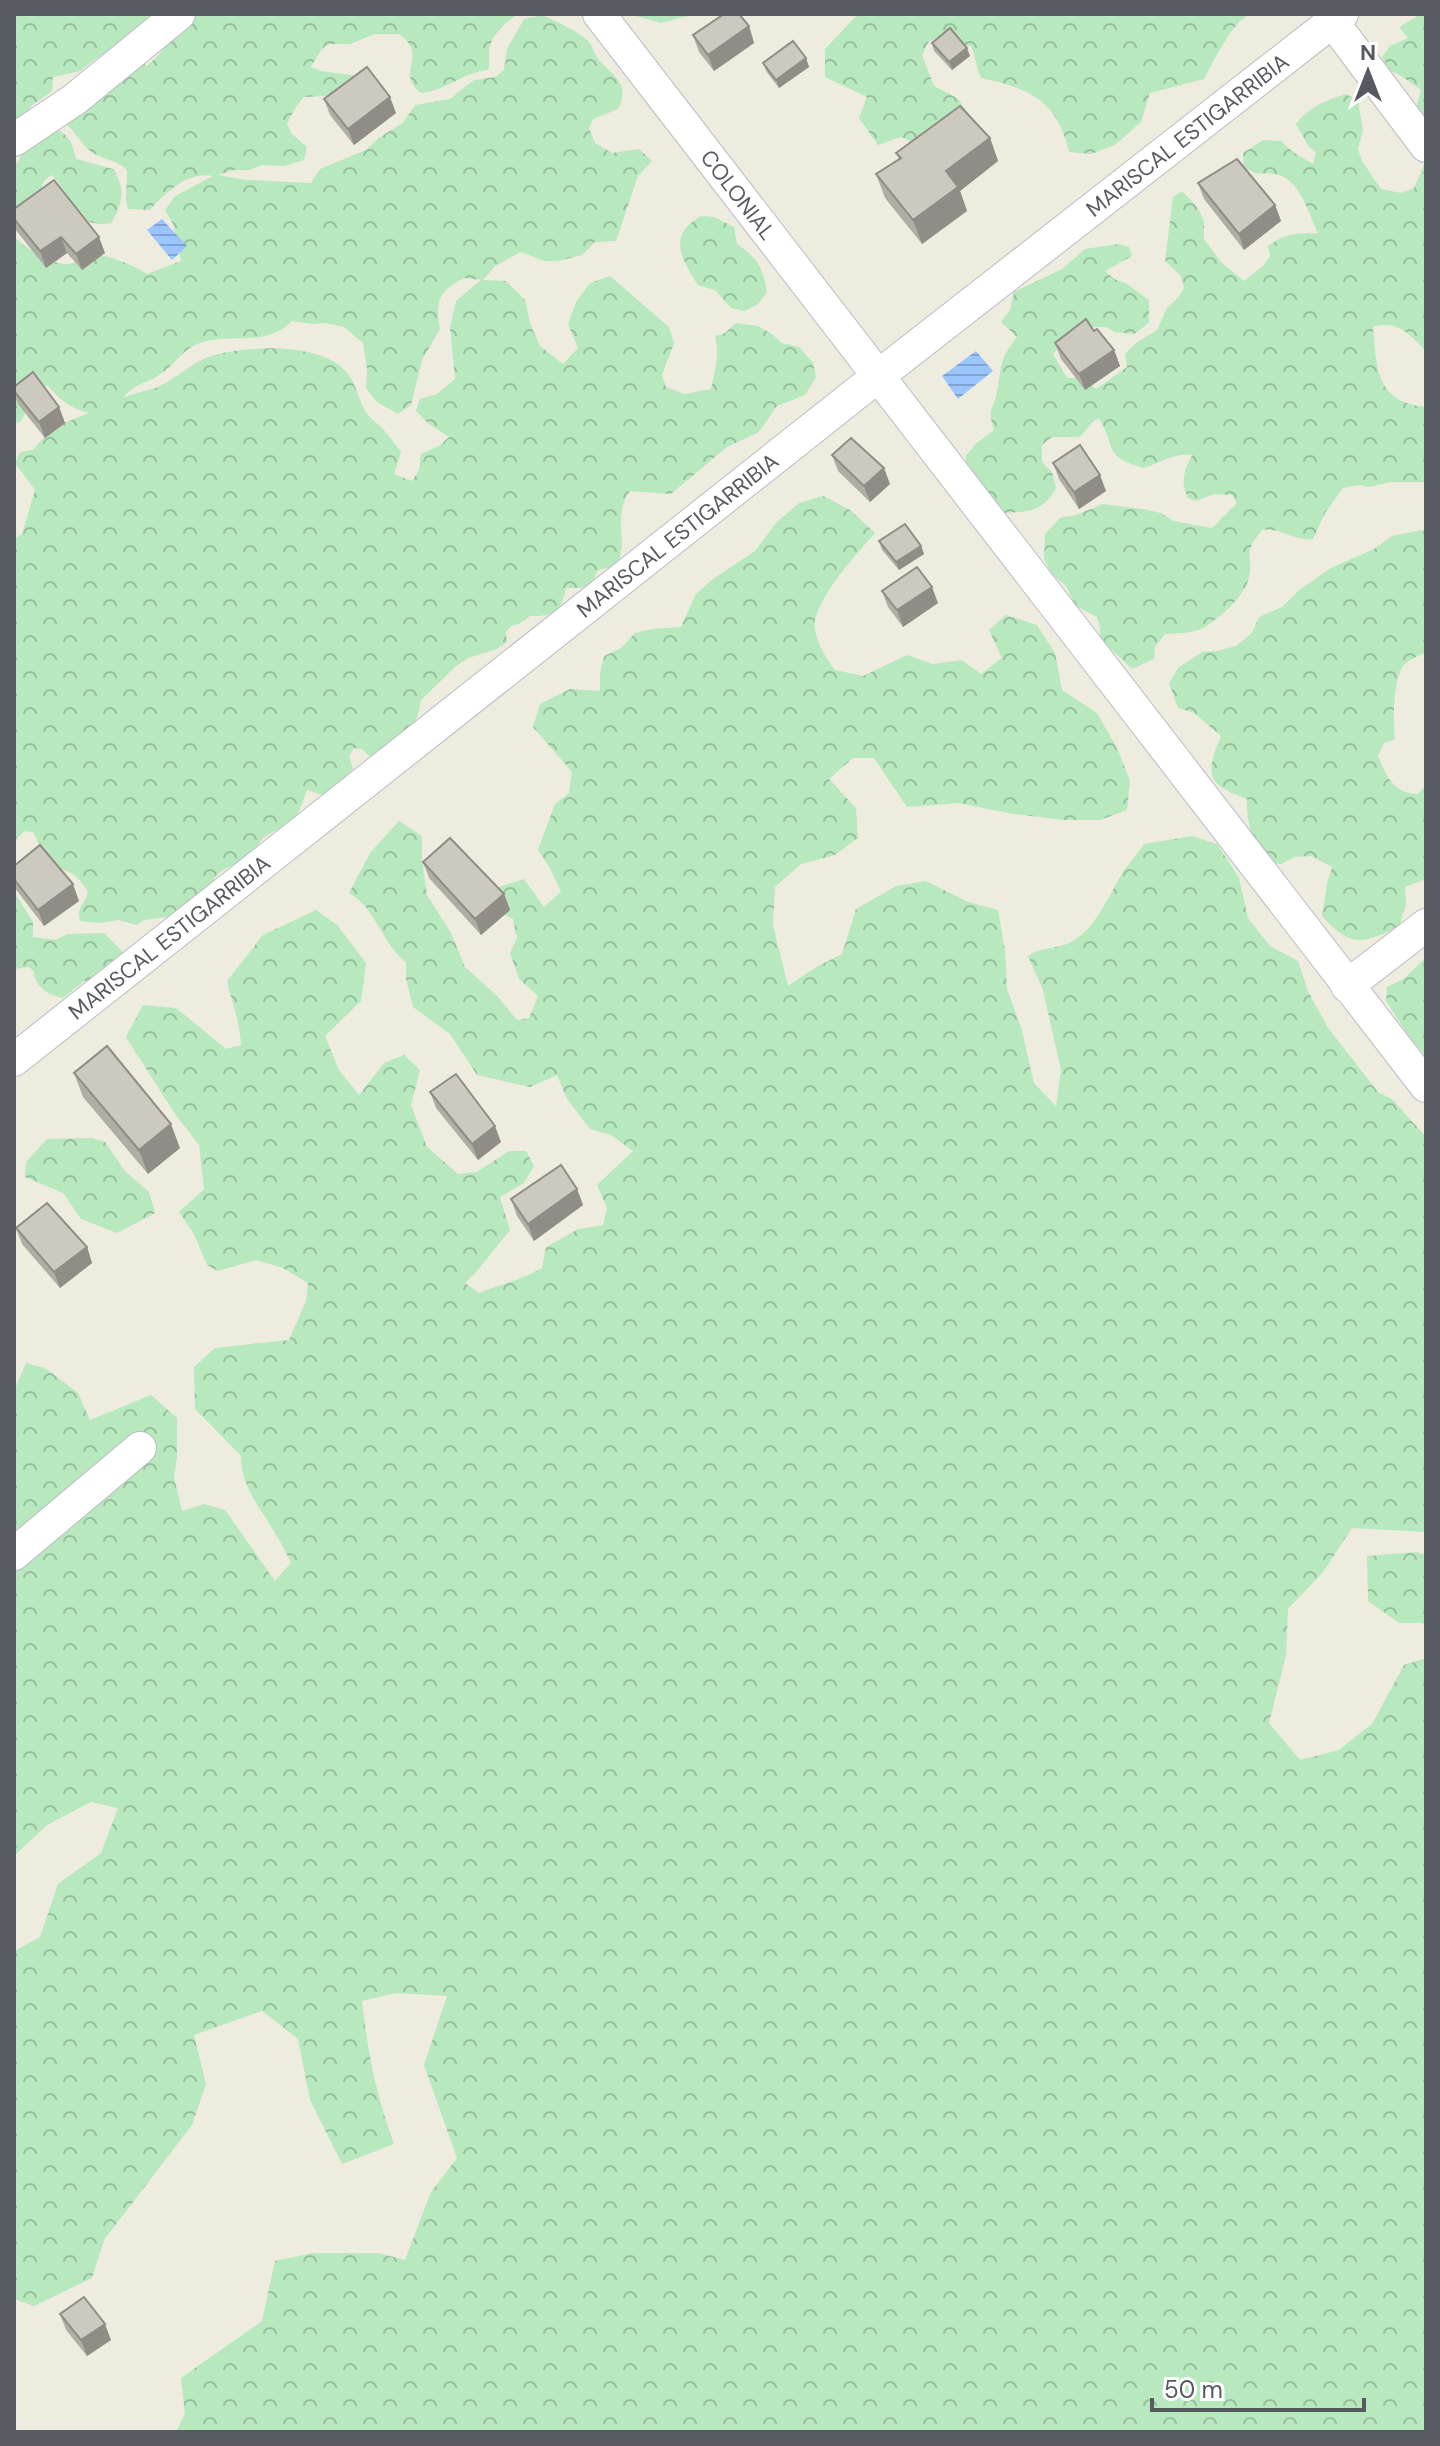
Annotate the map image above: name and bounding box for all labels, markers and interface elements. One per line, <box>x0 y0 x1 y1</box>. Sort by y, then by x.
north arrow <box>1328 32 1408 112</box>
text: N <box>1360 38 1376 67</box>
street label: MARISCAL ESTIGARRIBIA <box>1080 47 1295 224</box>
street label: COLONIAL <box>694 144 782 246</box>
street label: MARISCAL ESTIGARRIBIA <box>571 447 785 624</box>
street label: MARISCAL ESTIGARRIBIA <box>63 849 276 1026</box>
scale bar <box>1152 2362 1364 2412</box>
text: 50 m <box>1164 2374 1223 2405</box>

